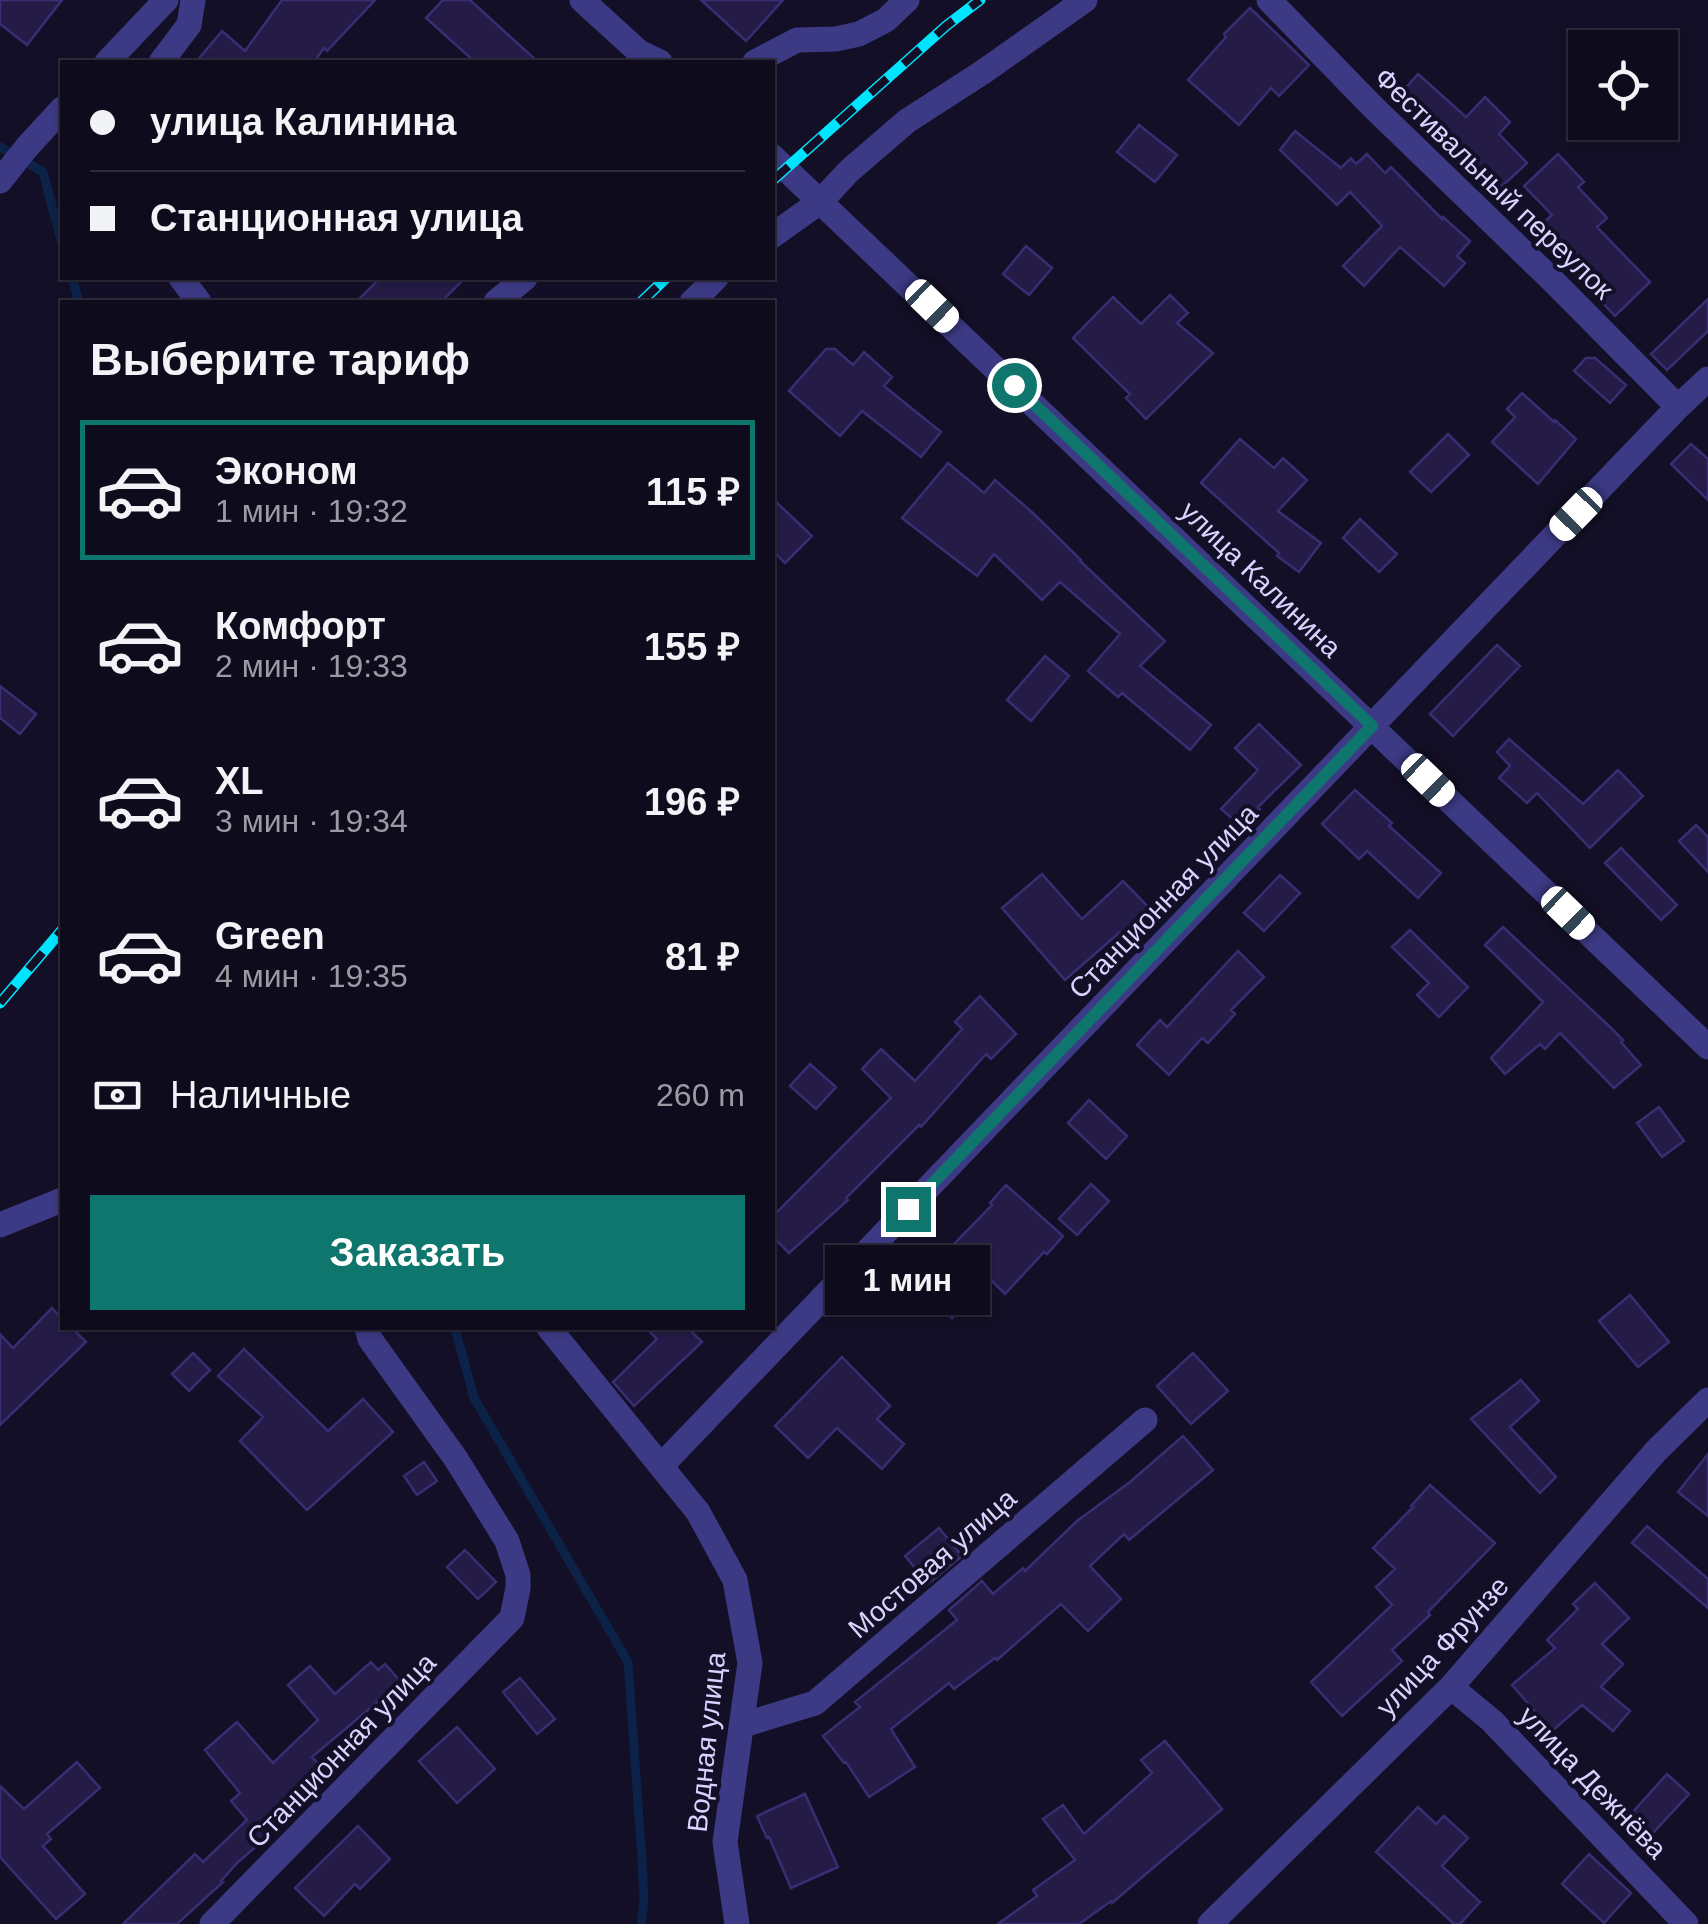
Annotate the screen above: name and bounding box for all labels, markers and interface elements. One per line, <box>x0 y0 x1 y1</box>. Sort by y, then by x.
map controls <box>1568 30 1678 140</box>
button: locate <box>1568 30 1678 140</box>
street label: Фестивальный переулок <box>1368 61 1620 306</box>
text: улица Калинина <box>150 101 456 143</box>
text: Станционная улица <box>150 197 523 239</box>
car <box>900 274 964 338</box>
text: Выберите тариф <box>90 334 470 385</box>
route start <box>992 363 1037 408</box>
icon: car <box>95 445 185 535</box>
text: Эконом <box>215 450 358 492</box>
text: 115 ₽ <box>646 471 740 513</box>
car <box>1544 482 1608 546</box>
text: 1 мин · 19:32 <box>215 493 408 529</box>
street label: улица Калинина <box>1174 495 1348 664</box>
icon: car <box>95 600 185 690</box>
text: Комфорт <box>215 605 386 647</box>
text: 155 ₽ <box>644 626 740 668</box>
text: 2 мин · 19:33 <box>215 648 408 684</box>
car <box>1396 748 1460 812</box>
icon: car <box>95 755 185 845</box>
text: XL <box>215 760 264 802</box>
text: 196 ₽ <box>644 781 740 823</box>
street label: Станционная улица <box>1063 798 1264 1005</box>
text: 3 мин · 19:34 <box>215 803 408 839</box>
car <box>1536 881 1600 945</box>
icon: car <box>95 910 185 1000</box>
text: Green <box>215 915 325 957</box>
text: 81 ₽ <box>665 936 740 978</box>
text: 4 мин · 19:35 <box>215 958 408 994</box>
icon: cash <box>90 1068 145 1123</box>
text: Наличные <box>170 1074 351 1116</box>
text: 260 m <box>656 1077 745 1113</box>
route end <box>886 1187 931 1232</box>
button: Заказать <box>90 1195 745 1310</box>
callout: 1 мин <box>826 1244 990 1314</box>
text: 1 мин <box>863 1262 952 1298</box>
street label: Мостовая улица <box>842 1482 1023 1644</box>
street label: улица Фрунзе <box>1370 1570 1515 1722</box>
street label: Станционная улица <box>241 1647 442 1854</box>
street label: Водная улица <box>682 1650 731 1834</box>
street label: улица Дежнёва <box>1512 1700 1673 1865</box>

